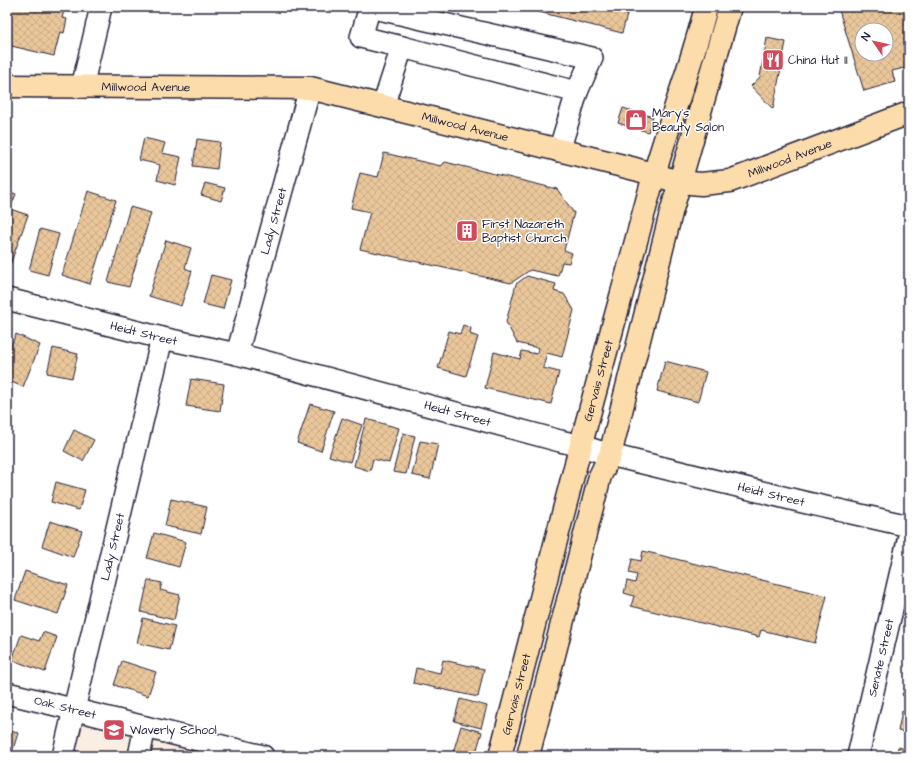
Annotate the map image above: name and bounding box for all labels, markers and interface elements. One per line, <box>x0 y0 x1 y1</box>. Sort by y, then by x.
north arrow <box>854 22 894 62</box>
text: N <box>858 30 874 44</box>
restaurant icon: China Hut II <box>760 47 786 73</box>
place label: China Hut II <box>788 52 848 69</box>
street label: Millwood Avenue <box>102 79 191 96</box>
place label: Mary's Beauty Salon <box>652 105 724 137</box>
shop icon: Mary's Beauty Salon <box>623 107 649 133</box>
street label: Millwood Avenue <box>420 108 511 146</box>
street label: Millwood Avenue <box>745 135 835 182</box>
street label: Lady Street <box>257 185 291 257</box>
place label: First Nazareth Baptist Church <box>482 216 566 247</box>
building icon: First Nazareth Baptist Church <box>454 218 480 244</box>
street label: Heidt Street <box>108 317 179 350</box>
street label: Gervais Street <box>579 338 618 423</box>
street label: Heidt Street <box>422 397 493 431</box>
street label: Heidt Street <box>736 478 807 511</box>
street label: Lady Street <box>97 511 129 582</box>
street label: Senate Street <box>864 617 899 698</box>
street label: Gervais Street <box>498 651 535 737</box>
street label: Oak Street <box>32 692 98 724</box>
school or university icon: Waverly School <box>101 717 127 743</box>
place label: Waverly School <box>130 722 217 740</box>

